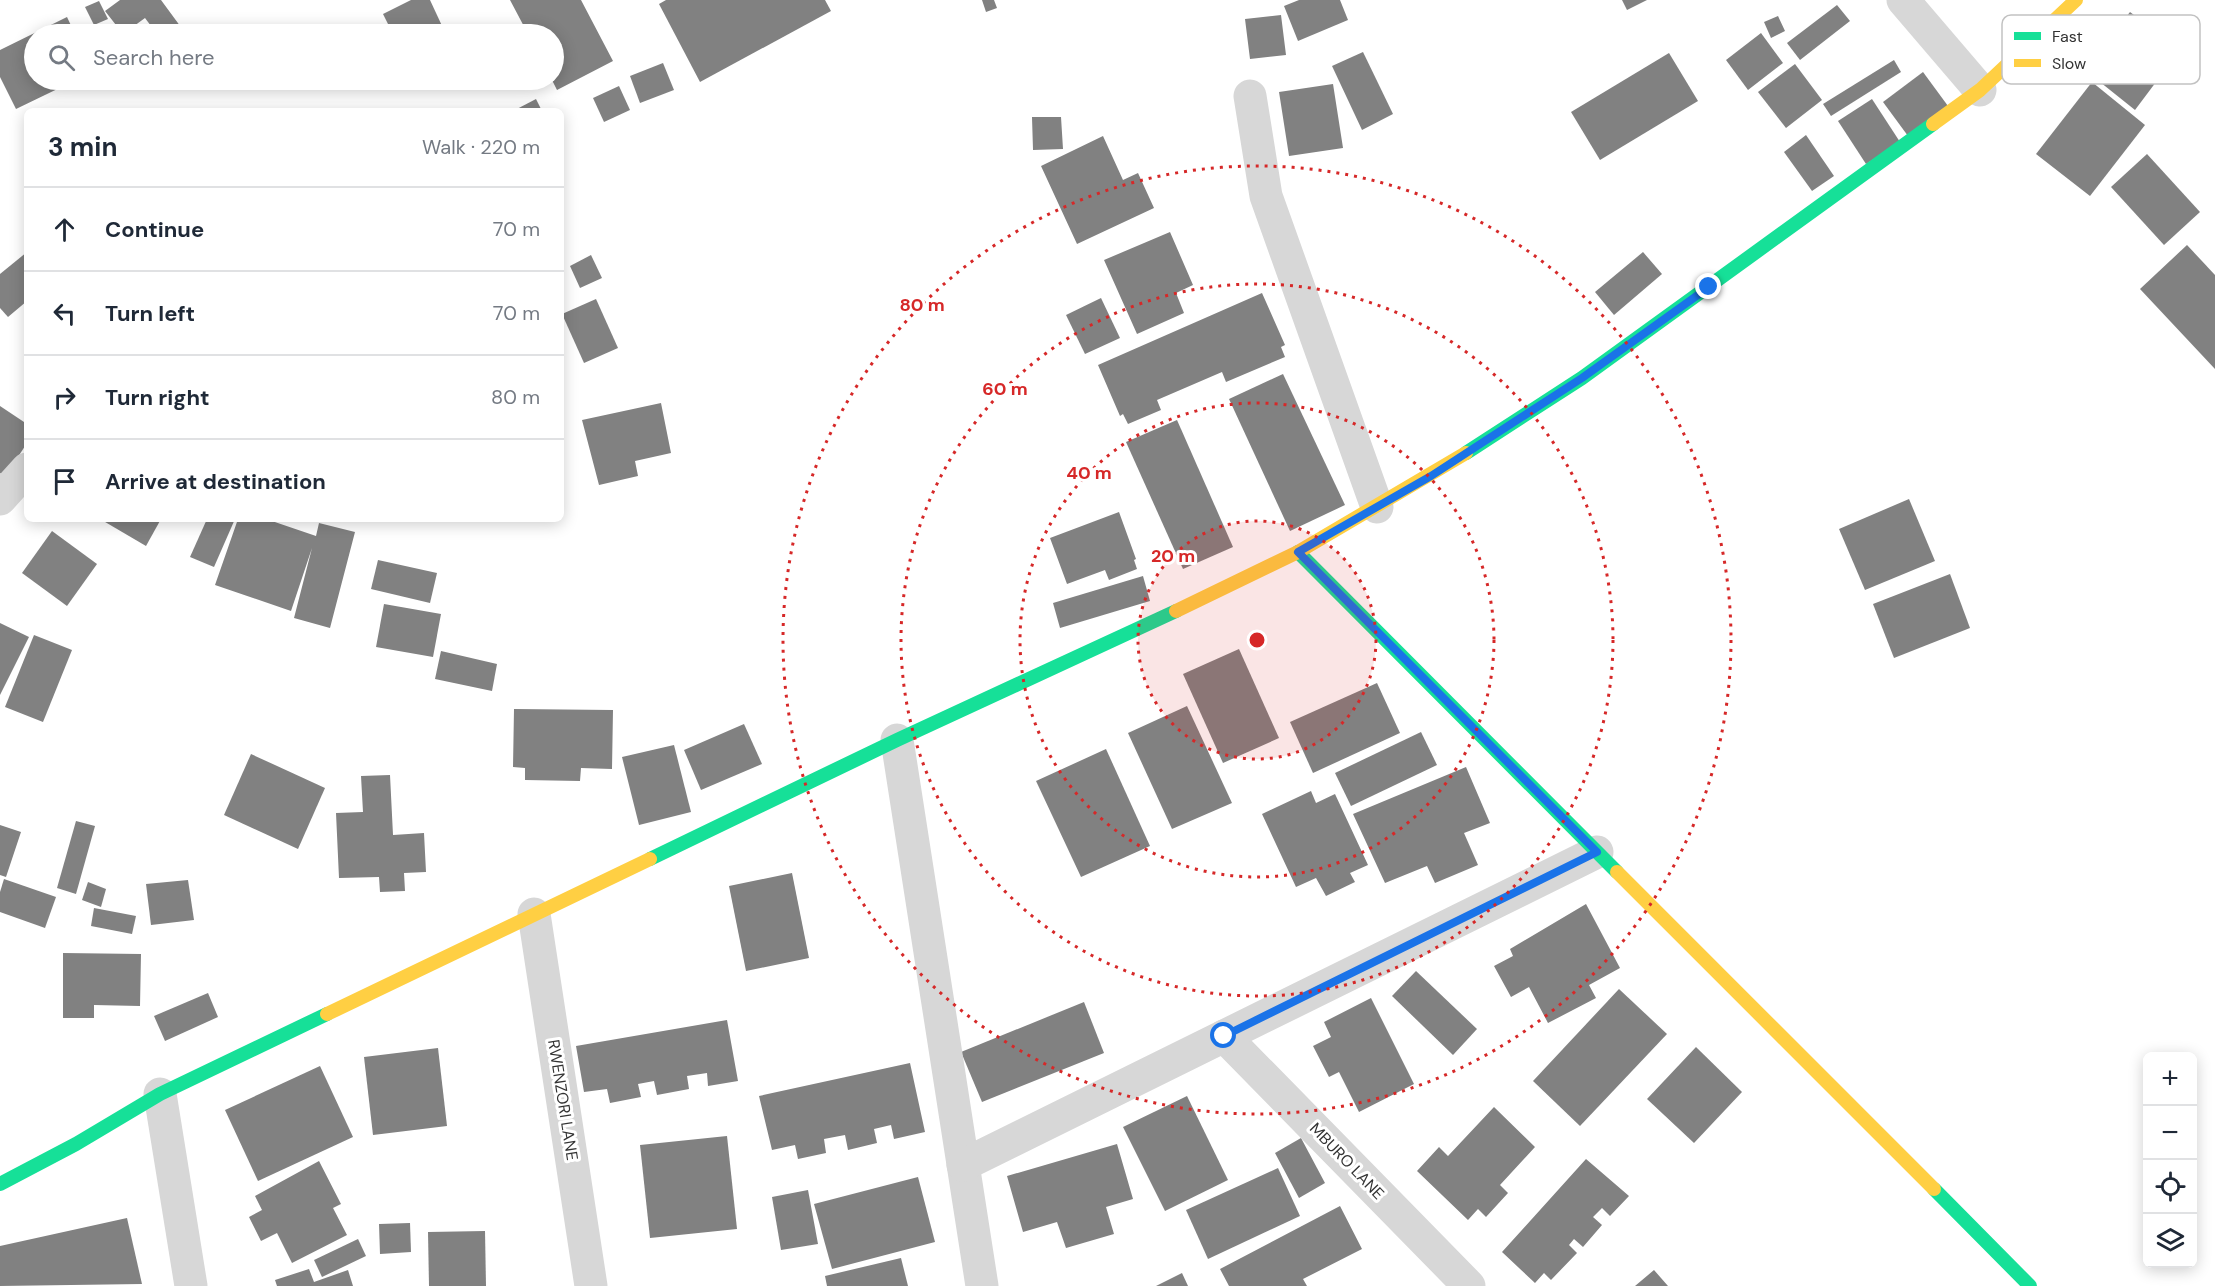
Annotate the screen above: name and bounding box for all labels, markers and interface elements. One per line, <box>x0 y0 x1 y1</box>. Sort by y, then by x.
legend <box>2002 15 2200 84</box>
search box <box>24 24 564 90</box>
text: Fast <box>2052 26 2083 47</box>
icon: search <box>45 41 78 74</box>
text: Search here <box>93 43 214 72</box>
text: Slow <box>2052 53 2086 74</box>
text: 3 min <box>48 130 117 164</box>
text: Walk · 220 m <box>422 134 540 160</box>
icon: ahead <box>48 213 81 246</box>
text: Continue <box>105 215 204 244</box>
text: 70 m <box>493 216 540 242</box>
route end <box>1695 273 1721 299</box>
text: 80 m <box>899 293 945 317</box>
icon: left <box>48 297 81 330</box>
text: Turn left <box>105 299 195 328</box>
text: 70 m <box>493 300 540 326</box>
text: 60 m <box>982 377 1028 401</box>
icon: right <box>48 381 81 414</box>
text: Turn right <box>105 383 210 412</box>
text: 80 m <box>491 384 540 410</box>
text: 40 m <box>1066 461 1112 485</box>
icon: arrive <box>48 465 81 498</box>
text: Arrive at destination <box>105 467 326 496</box>
text: 20 m <box>1151 544 1195 568</box>
centre of rings <box>1247 630 1267 650</box>
route start <box>1210 1022 1236 1048</box>
street label: RWENZORI LANE <box>543 1038 583 1162</box>
map controls <box>2143 1052 2197 1268</box>
button: + <box>2143 1052 2197 1106</box>
button: − <box>2143 1106 2197 1160</box>
street label: MBURO LANE <box>1305 1118 1389 1204</box>
button: locate <box>2143 1160 2197 1214</box>
button: layers <box>2143 1214 2197 1268</box>

